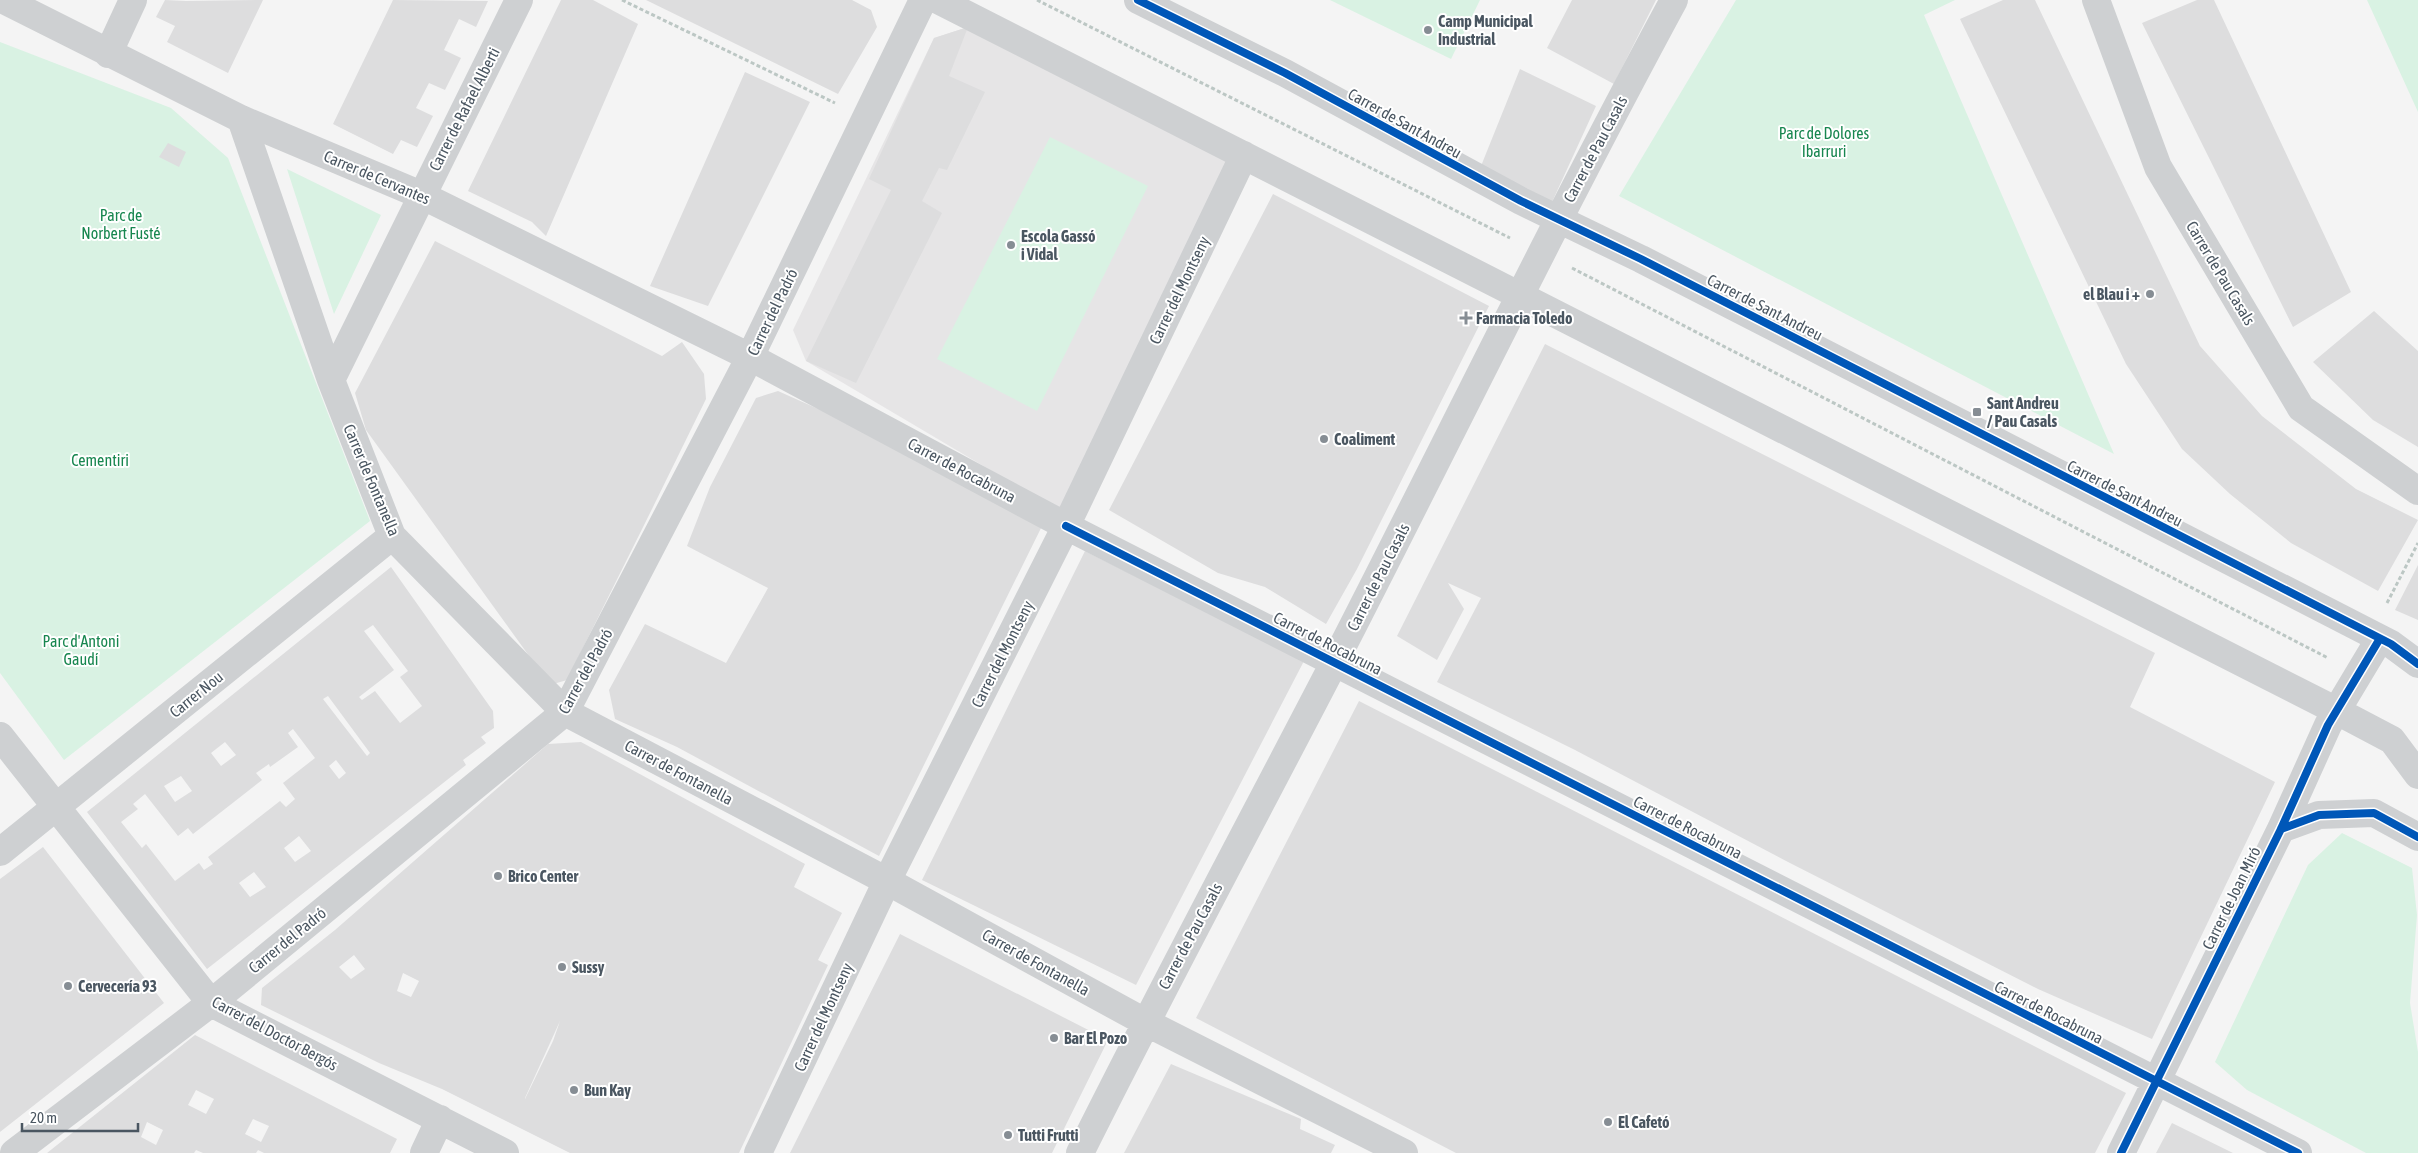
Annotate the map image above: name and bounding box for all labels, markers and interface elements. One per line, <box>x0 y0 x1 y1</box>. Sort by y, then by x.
place label: Camp Municipal Industrial <box>1438 12 1533 48</box>
marker: Camp Municipal Industrial <box>1422 24 1434 36</box>
street label: Carrer de Rafael Alberti <box>425 44 503 174</box>
street label: Carrer de Sant Andreu <box>1345 84 1465 162</box>
street label: Carrer de Pau Casals <box>1559 92 1631 205</box>
park label: Parc de Dolores Ibarruri <box>1779 124 1870 160</box>
street label: Carrer de Cervantes <box>321 147 433 208</box>
park label: Parc de Norbert Fusté <box>81 206 161 242</box>
street label: Carrer de Pau Casals <box>2183 218 2259 328</box>
place label: Escola Gassó i Vidal <box>1021 227 1096 263</box>
street label: Carrer del Montseny <box>1145 233 1214 347</box>
marker: Escola Gassó i Vidal <box>1005 239 1017 251</box>
street label: Carrer del Padró <box>743 266 801 358</box>
street label: Carrer de Sant Andreu <box>1704 270 1826 344</box>
place label: el Blau i + <box>2083 285 2140 303</box>
marker: el Blau i + <box>2144 288 2156 300</box>
place label: Farmacia Toledo <box>1476 309 1573 327</box>
marker: Farmacia Toledo <box>1460 312 1472 324</box>
place label: Sant Andreu / Pau Casals <box>1987 394 2059 430</box>
marker: Sant Andreu / Pau Casals <box>1971 406 1983 418</box>
street label: Carrer de Fontanella <box>340 421 404 539</box>
place label: Coaliment <box>1334 430 1396 448</box>
marker: Coaliment <box>1318 433 1330 445</box>
street label: Carrer de Rocabruna <box>905 434 1019 506</box>
park label: Cementiri <box>71 451 129 469</box>
street label: Carrer de Sant Andreu <box>2064 456 2186 530</box>
street label: Carrer de Pau Casals <box>1343 520 1413 634</box>
street label: Carrer del Montseny <box>967 597 1038 711</box>
street label: Carrer de Rocabruna <box>1271 608 1385 678</box>
street label: Carrer del Padró <box>554 625 616 717</box>
park label: Parc d'Antoni Gaudí <box>42 632 120 668</box>
street label: Carrer Nou <box>166 667 226 721</box>
street label: Carrer de Fontanella <box>622 736 736 808</box>
street label: Carrer de Rocabruna <box>1631 792 1745 862</box>
street label: Carrer de Joan Miró <box>2198 844 2264 952</box>
place label: Brico Center <box>508 867 579 885</box>
marker: Brico Center <box>492 870 504 882</box>
street label: Carrer de Pau Casals <box>1154 879 1226 992</box>
street label: Carrer del Padró <box>245 903 329 977</box>
street label: Carrer de Fontanella <box>979 925 1093 999</box>
place label: Sussy <box>572 958 605 976</box>
street label: Carrer del Montseny <box>790 960 857 1074</box>
marker: Sussy <box>556 961 568 973</box>
place label: Cervecería 93 <box>78 977 157 995</box>
street label: Carrer de Rocabruna <box>1992 977 2106 1047</box>
marker: Cervecería 93 <box>62 980 74 992</box>
street label: Carrer del Doctor Bergós <box>209 992 341 1075</box>
place label: Bar El Pozo <box>1064 1029 1128 1047</box>
marker: Bar El Pozo <box>1048 1032 1060 1044</box>
place label: Bun Kay <box>584 1081 631 1099</box>
marker: Bun Kay <box>568 1084 580 1096</box>
scale bar <box>22 1100 139 1132</box>
text: 20 m <box>30 1109 57 1126</box>
place label: El Cafetó <box>1618 1113 1670 1131</box>
marker: El Cafetó <box>1602 1116 1614 1128</box>
place label: Tutti Frutti <box>1018 1126 1079 1144</box>
marker: Tutti Frutti <box>1002 1129 1014 1141</box>

